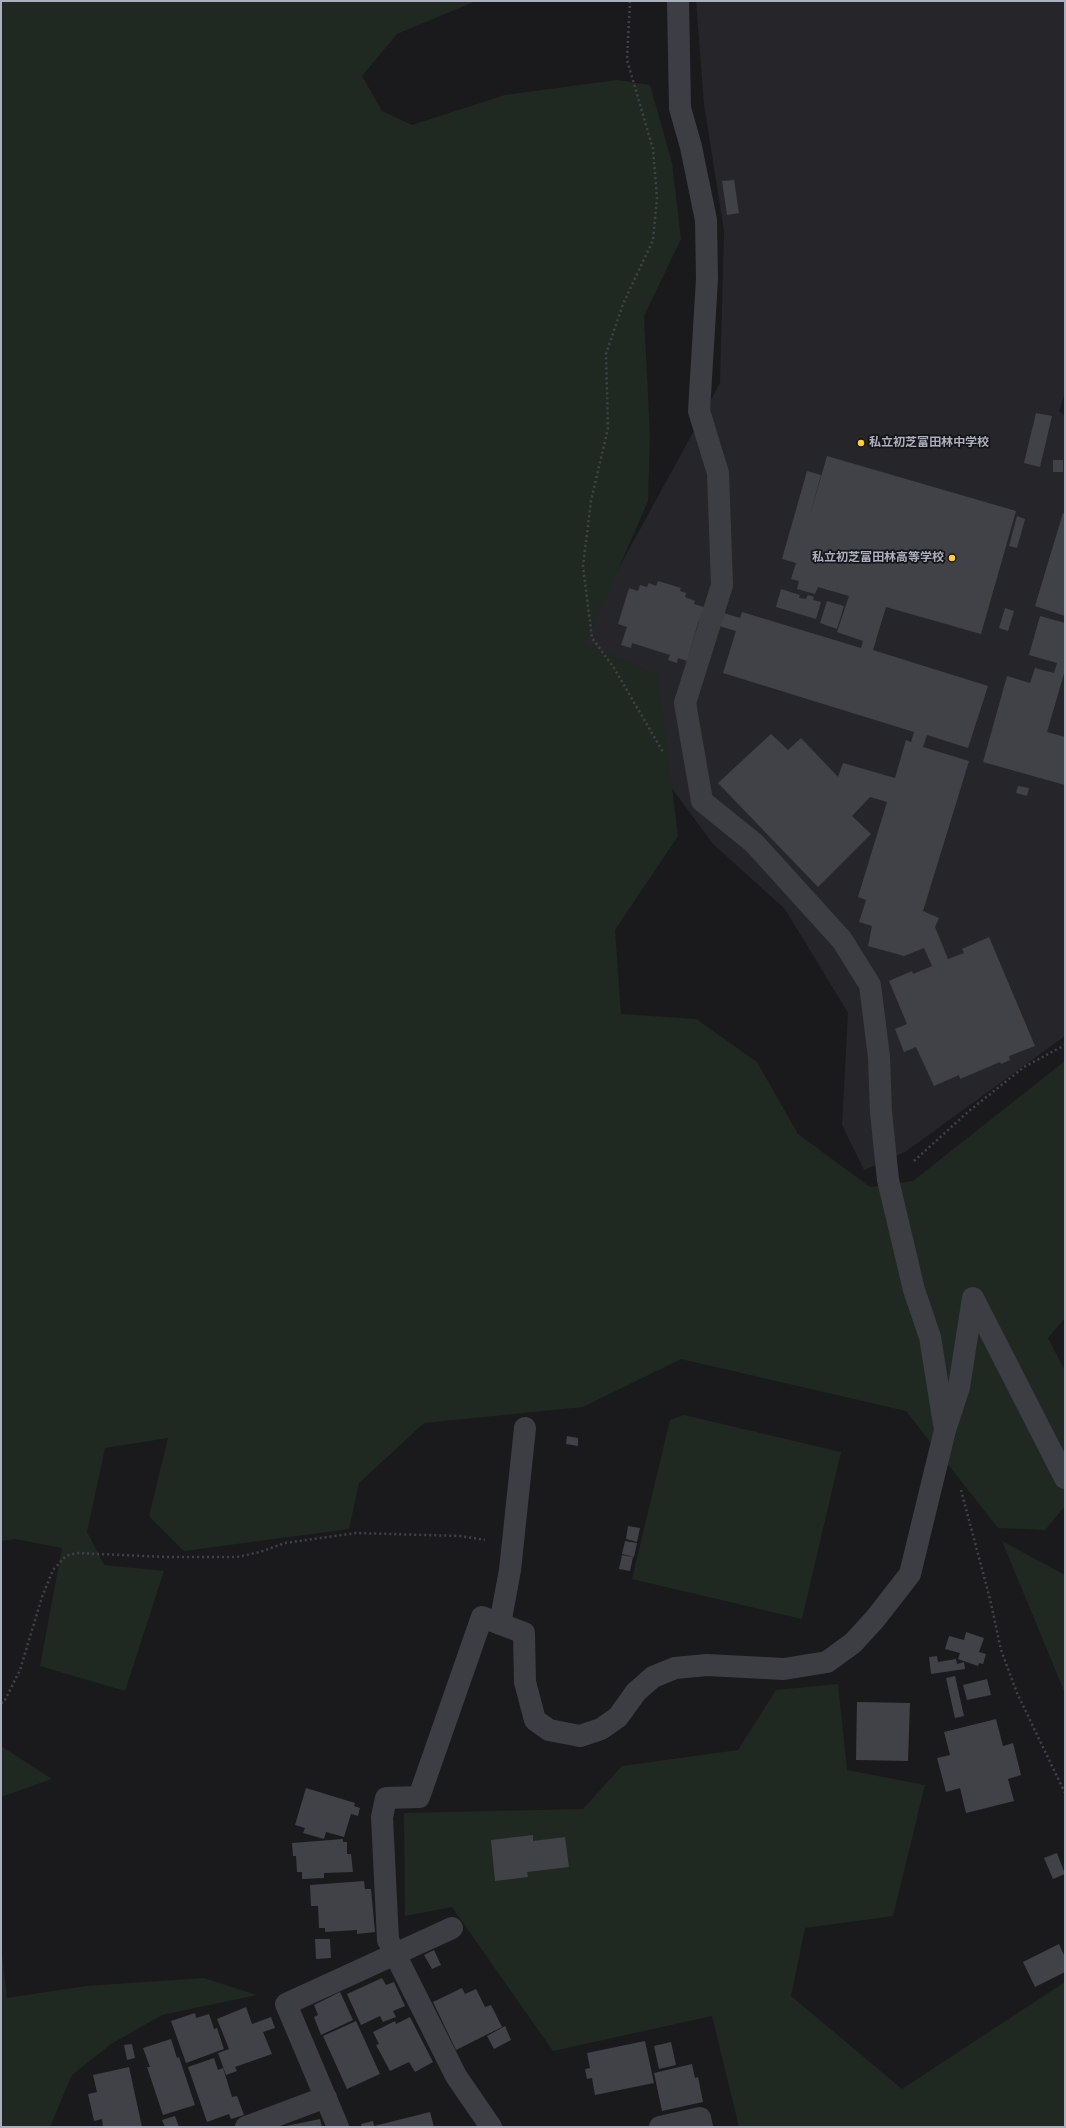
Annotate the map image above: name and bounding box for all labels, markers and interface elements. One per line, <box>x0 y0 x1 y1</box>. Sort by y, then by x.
place label: 私立初芝富田林中学校 <box>869 436 989 450</box>
marker: 私立初芝富田林中学校 <box>856 438 866 448</box>
place label: 私立初芝富田林高等学校 <box>812 551 944 565</box>
marker: 私立初芝富田林高等学校 <box>947 553 957 563</box>

